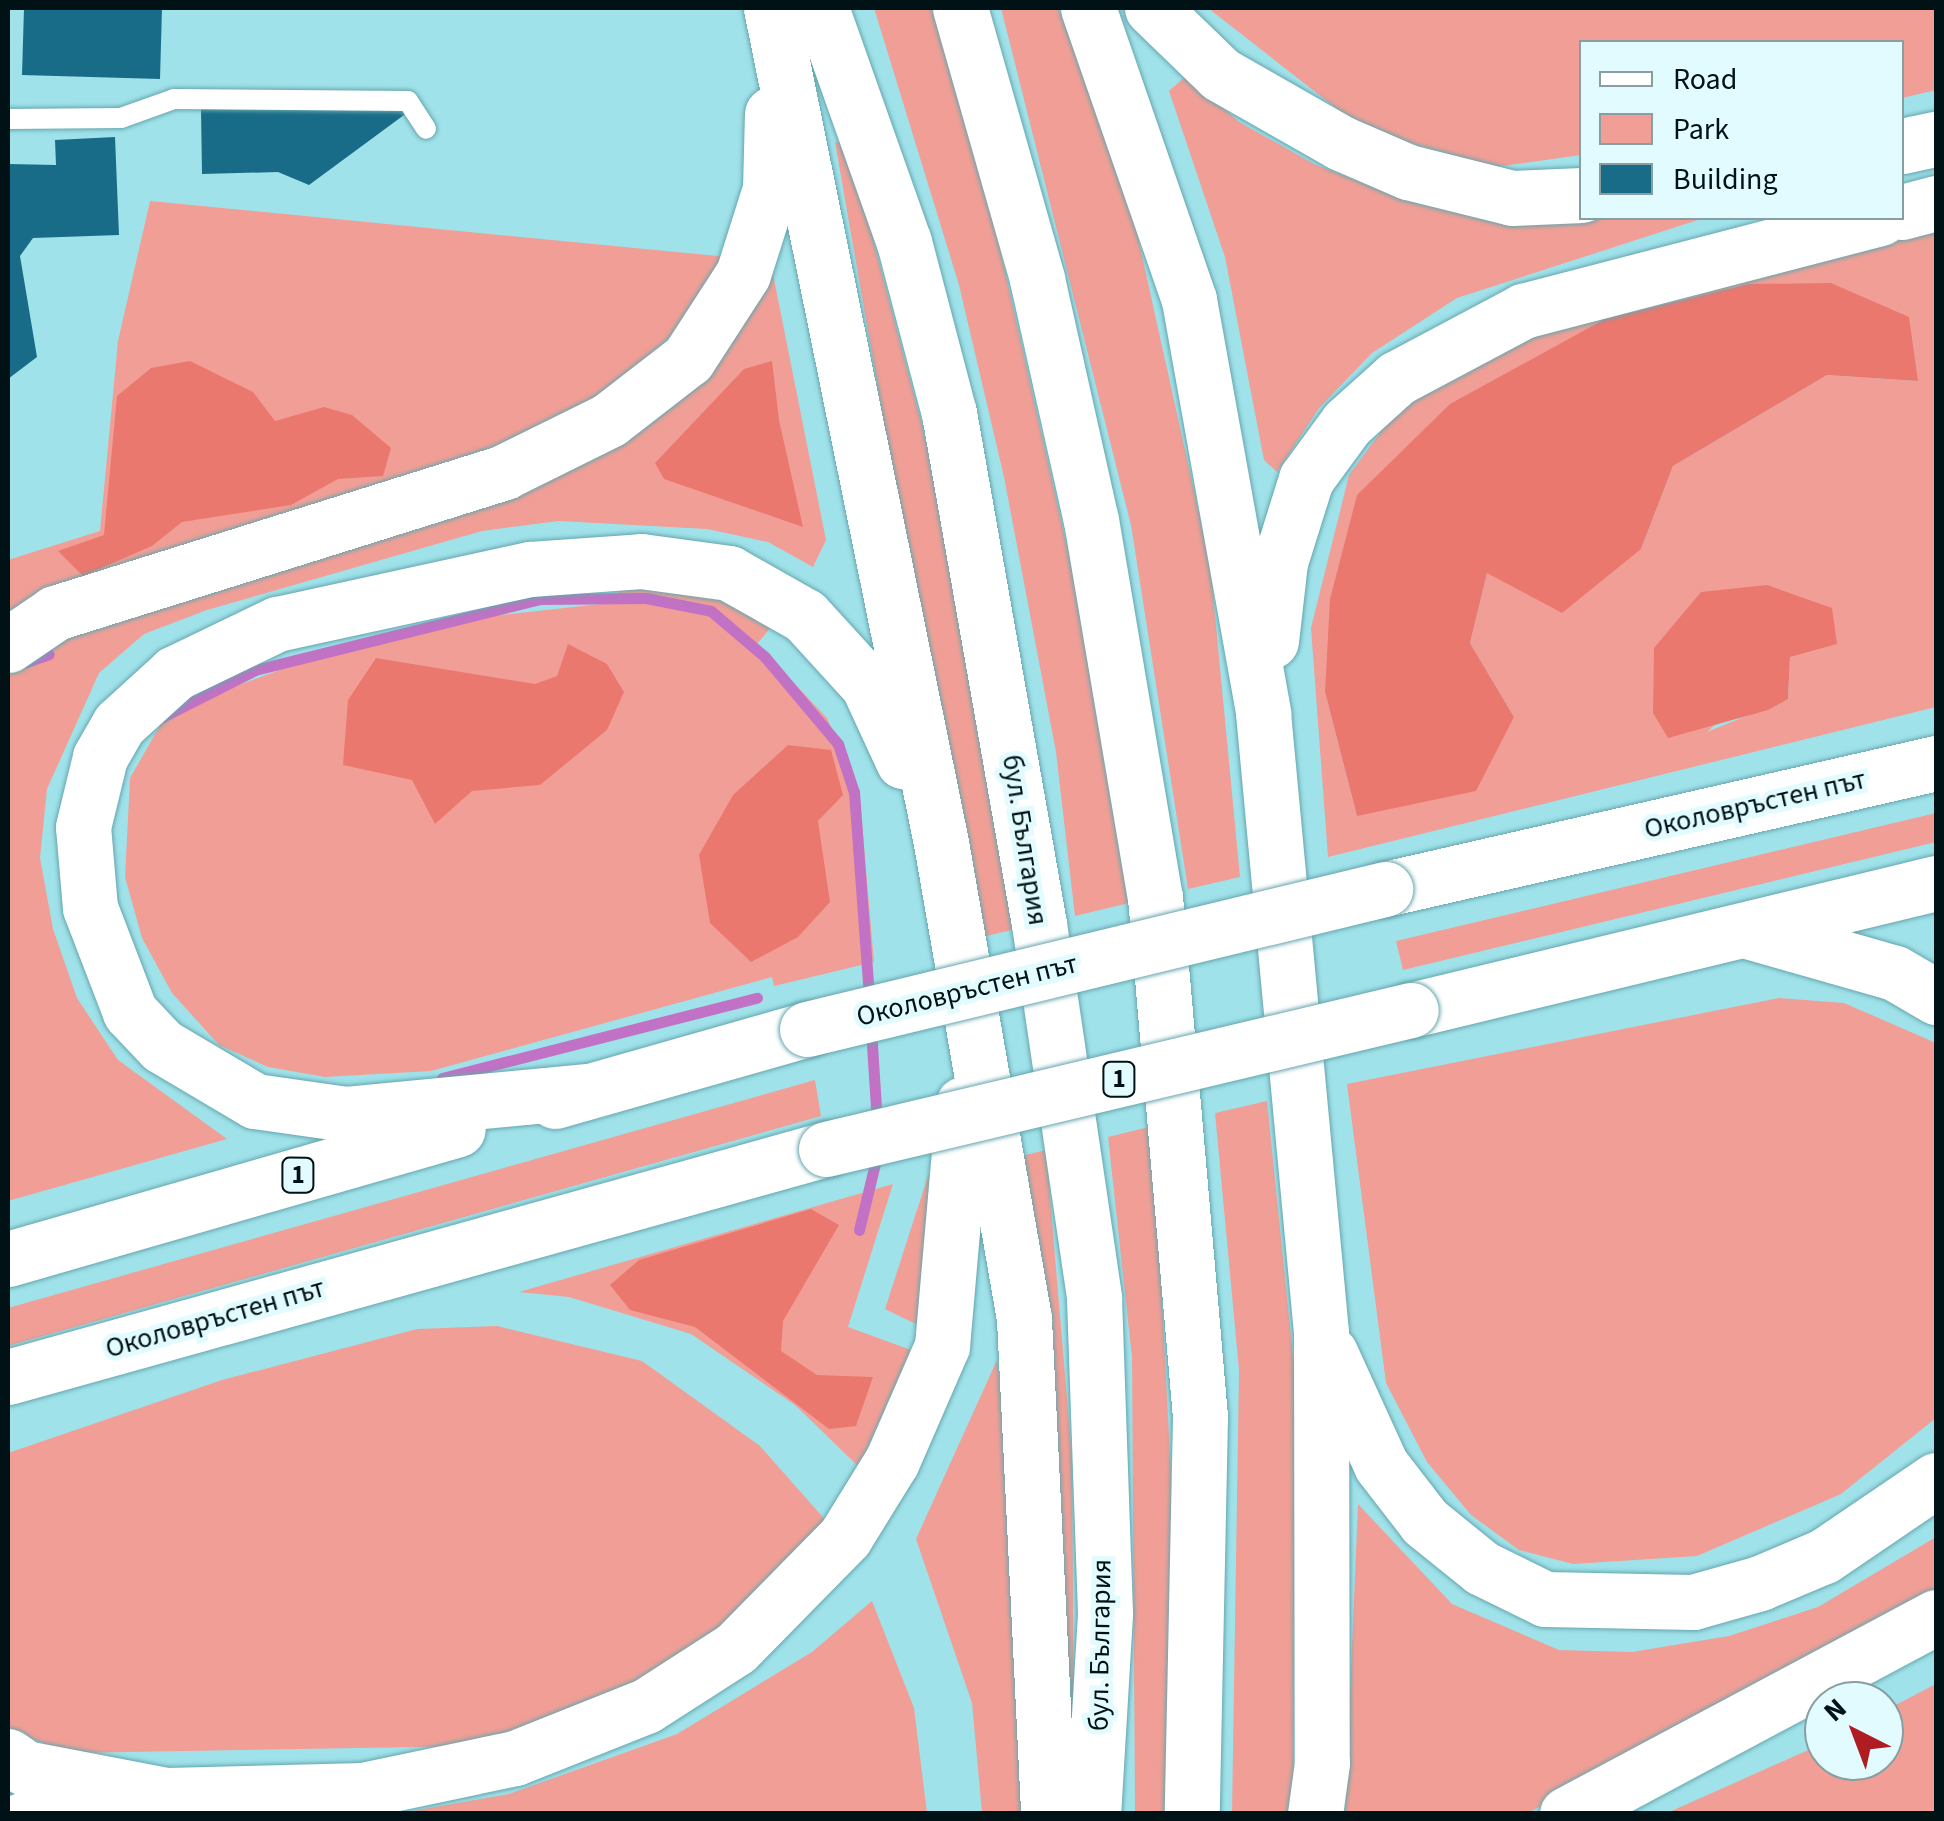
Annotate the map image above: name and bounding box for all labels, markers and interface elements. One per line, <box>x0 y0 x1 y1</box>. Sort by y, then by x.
legend <box>1579 40 1904 220</box>
text: Road <box>1673 58 1737 101</box>
text: Park <box>1673 108 1729 151</box>
text: Building <box>1673 158 1778 201</box>
street label: бул. България <box>995 752 1055 928</box>
street label: Околовръстен път <box>1641 762 1869 846</box>
street label: Околовръстен път <box>853 946 1081 1034</box>
road number: 1 <box>1102 1059 1136 1099</box>
road number: 1 <box>280 1155 316 1195</box>
street label: Околовръстен път <box>102 1271 328 1365</box>
street label: бул. България <box>1082 1559 1118 1731</box>
north arrow <box>1804 1681 1904 1781</box>
text: N <box>1815 1689 1856 1731</box>

